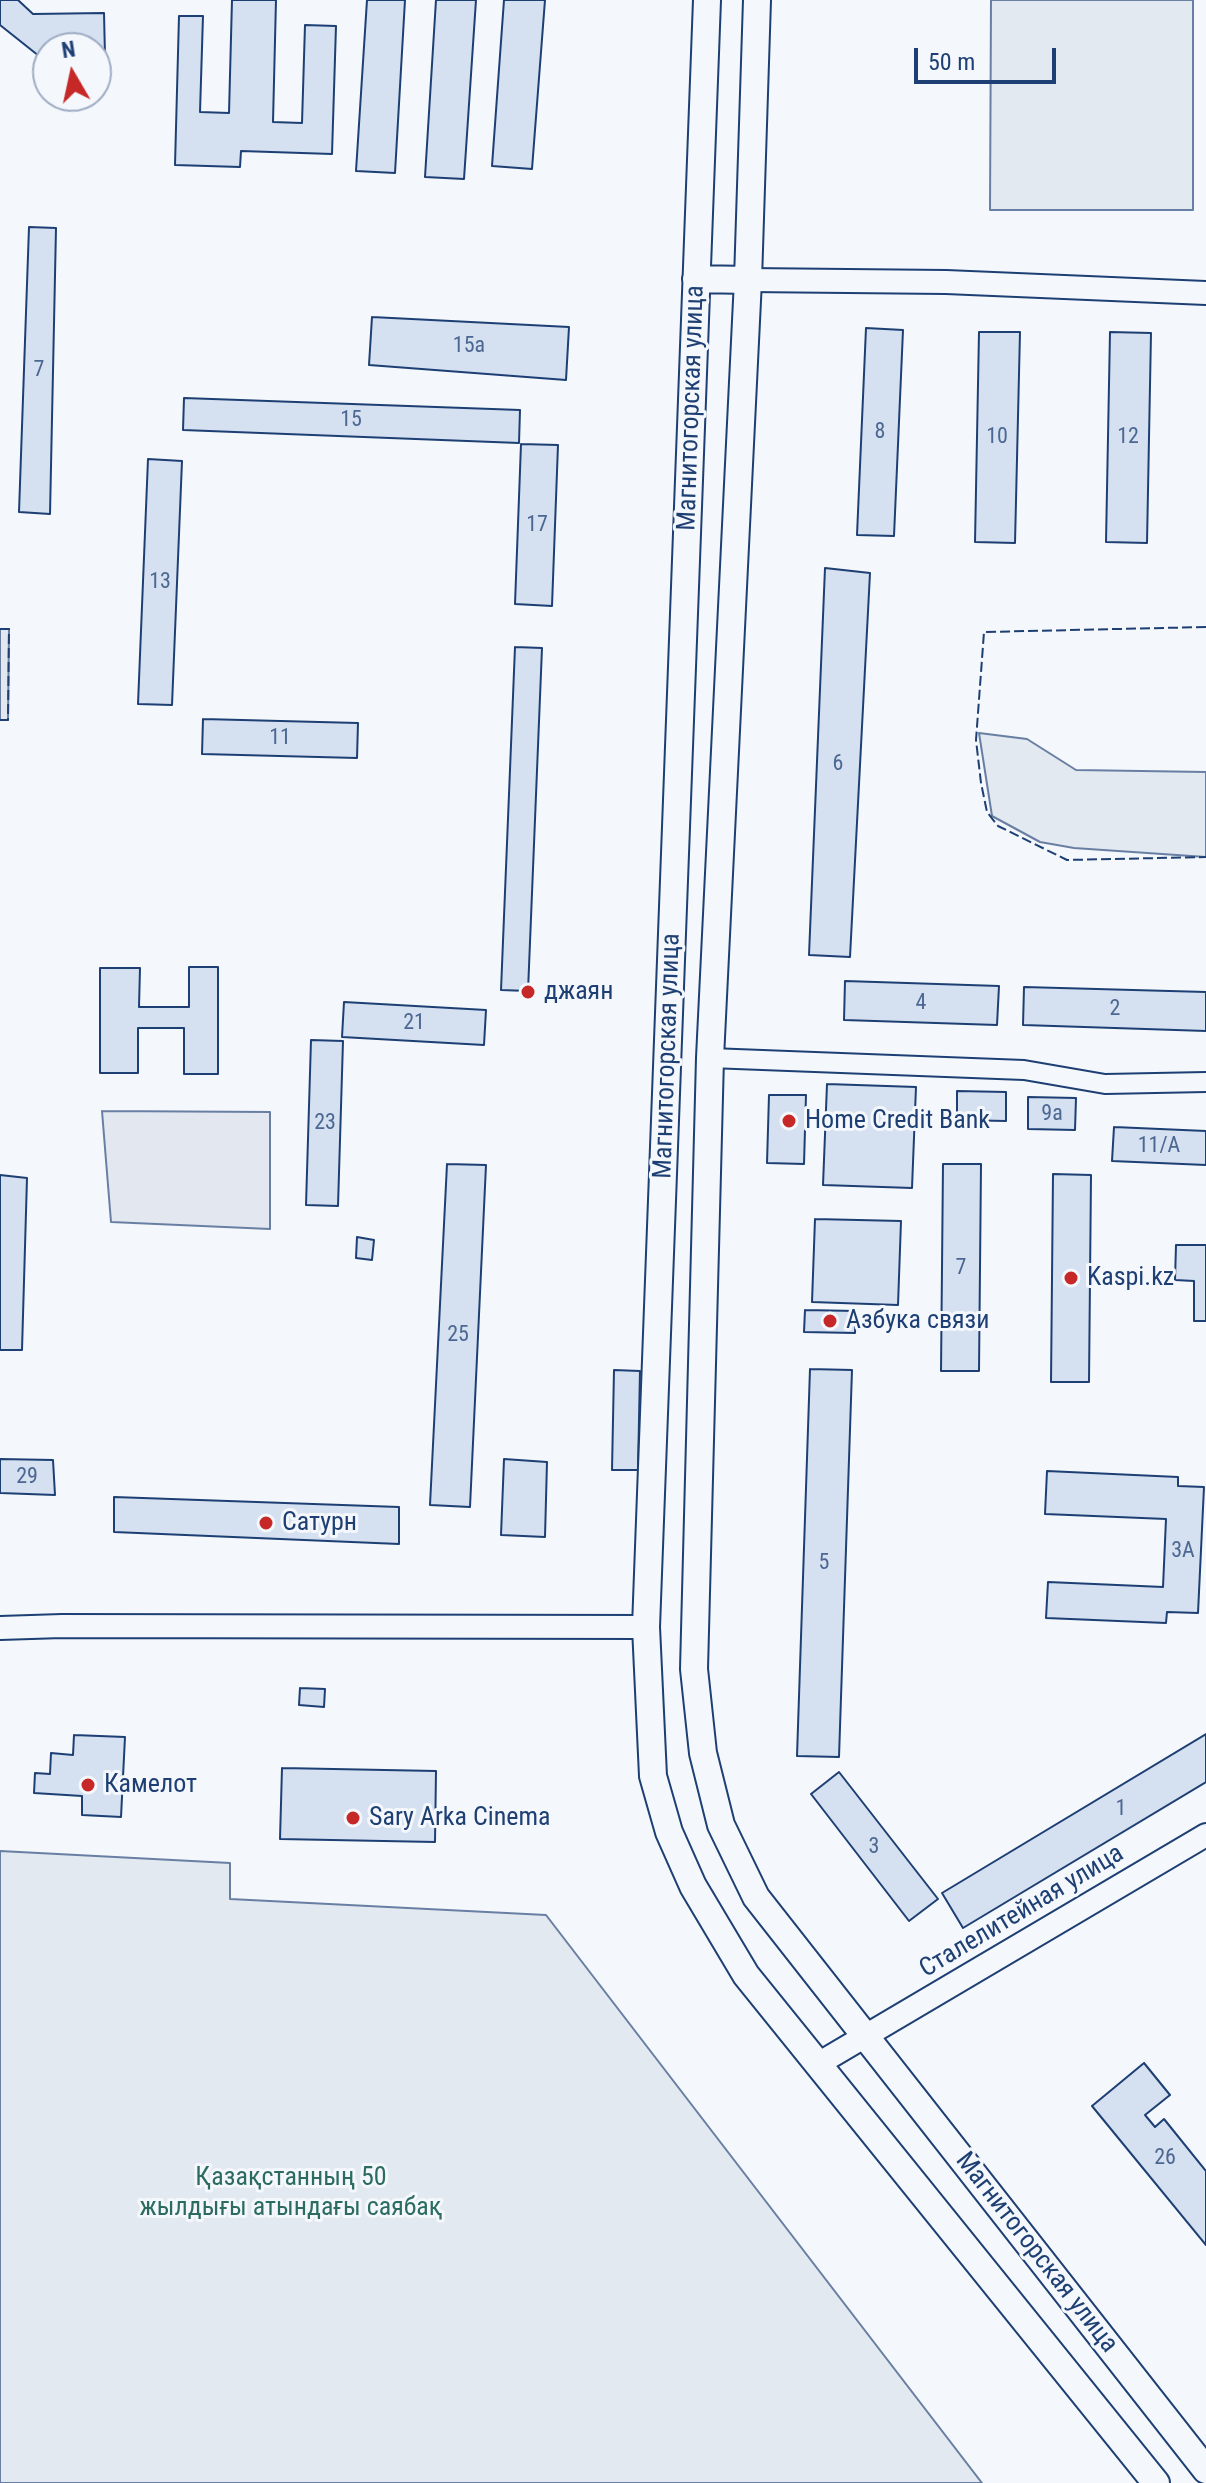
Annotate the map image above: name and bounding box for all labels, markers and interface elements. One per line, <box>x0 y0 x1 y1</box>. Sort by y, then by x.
north arrow <box>32 32 112 112</box>
scale bar <box>918 32 1060 82</box>
text: N <box>60 36 77 63</box>
text: 50 m <box>928 48 975 76</box>
street label: Магнитогорская улица <box>672 285 712 531</box>
house number: 15а <box>453 333 485 359</box>
house number: 7 <box>34 357 44 383</box>
house number: 15 <box>340 407 362 433</box>
house number: 8 <box>875 419 885 445</box>
house number: 10 <box>986 424 1008 450</box>
house number: 12 <box>1117 424 1139 450</box>
house number: 17 <box>526 512 548 538</box>
house number: 13 <box>149 569 171 595</box>
house number: 11 <box>269 725 291 751</box>
house number: 6 <box>833 751 843 777</box>
street label: Магнитогорская улица <box>648 933 688 1179</box>
place label: джаян <box>544 976 613 1008</box>
marker: джаян <box>519 983 537 1001</box>
house number: 4 <box>916 990 926 1016</box>
house number: 2 <box>1110 996 1120 1022</box>
house number: 21 <box>403 1010 425 1036</box>
house number: 9а <box>1041 1101 1063 1127</box>
place label: Home Credit Bank <box>805 1105 990 1137</box>
house number: 23 <box>314 1110 336 1136</box>
marker: Home Credit Bank <box>780 1112 798 1130</box>
house number: 11/А <box>1138 1133 1180 1159</box>
house number: 7 <box>956 1255 966 1281</box>
place label: Kaspi.kz <box>1087 1262 1174 1294</box>
marker: Kaspi.kz <box>1062 1269 1080 1287</box>
place label: Азбука связи <box>846 1305 989 1337</box>
marker: Азбука связи <box>821 1312 839 1330</box>
house number: 25 <box>447 1322 469 1348</box>
house number: 29 <box>16 1464 38 1490</box>
place label: Сатурн <box>282 1507 357 1539</box>
marker: Сатурн <box>257 1514 275 1532</box>
house number: 3А <box>1171 1538 1195 1564</box>
house number: 5 <box>819 1550 829 1576</box>
place label: Камелот <box>104 1769 197 1801</box>
marker: Камелот <box>79 1776 97 1794</box>
house number: 1 <box>1116 1796 1126 1822</box>
place label: Sary Arka Cinema <box>369 1802 550 1834</box>
marker: Sary Arka Cinema <box>344 1809 362 1827</box>
house number: 3 <box>869 1834 879 1860</box>
street label: Сталелитейная улица <box>914 1839 1130 1985</box>
house number: 26 <box>1154 2145 1176 2171</box>
street label: Магнитогорская улица <box>948 2147 1124 2359</box>
park label: Қазақстанның 50 жылдығы атындағы саябақ <box>140 2162 442 2224</box>

